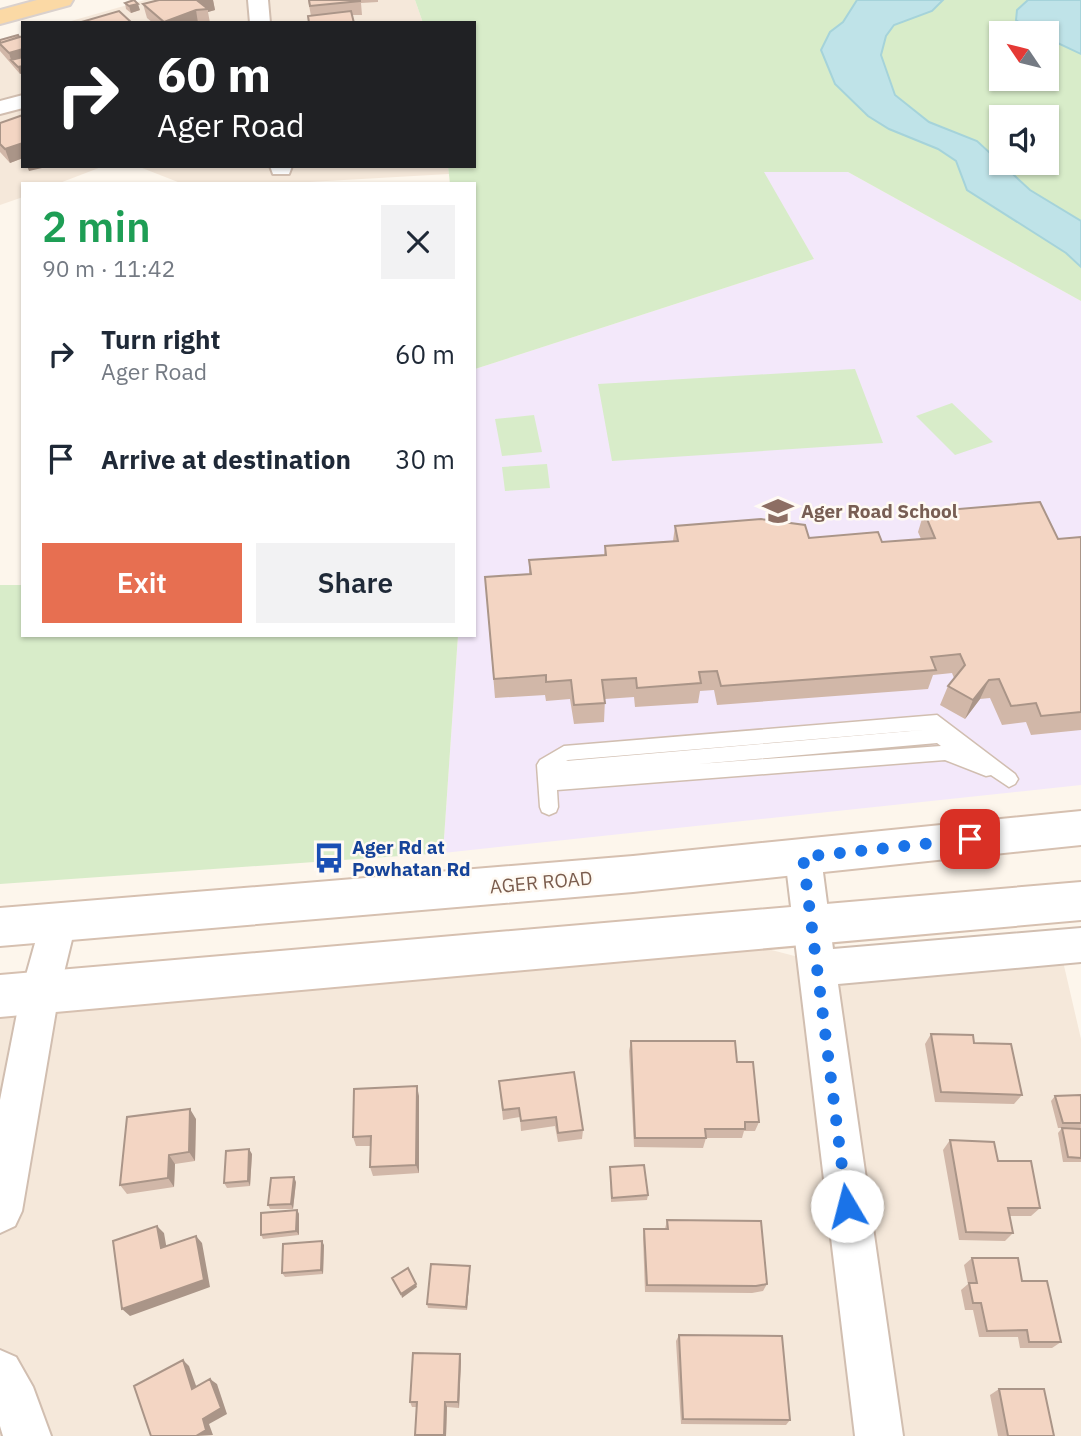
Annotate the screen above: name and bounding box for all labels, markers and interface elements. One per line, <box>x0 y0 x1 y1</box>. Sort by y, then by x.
north arrow <box>989 21 1059 91</box>
map controls <box>989 21 1059 175</box>
text: 60 m <box>157 42 271 105</box>
icon: right <box>42 49 133 140</box>
text: Ager Road <box>157 104 305 146</box>
button: sound <box>989 105 1059 175</box>
text: 2 min <box>42 199 151 254</box>
button: close <box>381 205 455 279</box>
text: 90 m · 11:42 <box>42 253 175 283</box>
text: Turn right <box>101 322 220 356</box>
icon: right <box>42 335 80 373</box>
text: 60 m <box>395 337 455 371</box>
text: Ager Road <box>101 356 207 386</box>
icon: arrive <box>42 440 80 478</box>
text: Arrive at destination <box>101 442 351 476</box>
text: 30 m <box>395 442 455 476</box>
school or university icon: Ager Road School <box>761 494 795 528</box>
place label: Ager Road School <box>801 499 958 523</box>
button: Exit <box>42 543 242 623</box>
button: Share <box>256 543 455 623</box>
pin <box>940 809 1000 869</box>
icon: arrive <box>951 820 989 858</box>
place label: Ager Rd at Powhatan Rd <box>352 835 471 881</box>
bus stop icon: Ager Rd at Powhatan Rd <box>312 841 346 875</box>
street label: AGER ROAD <box>489 866 593 898</box>
position arrow <box>810 1169 884 1243</box>

